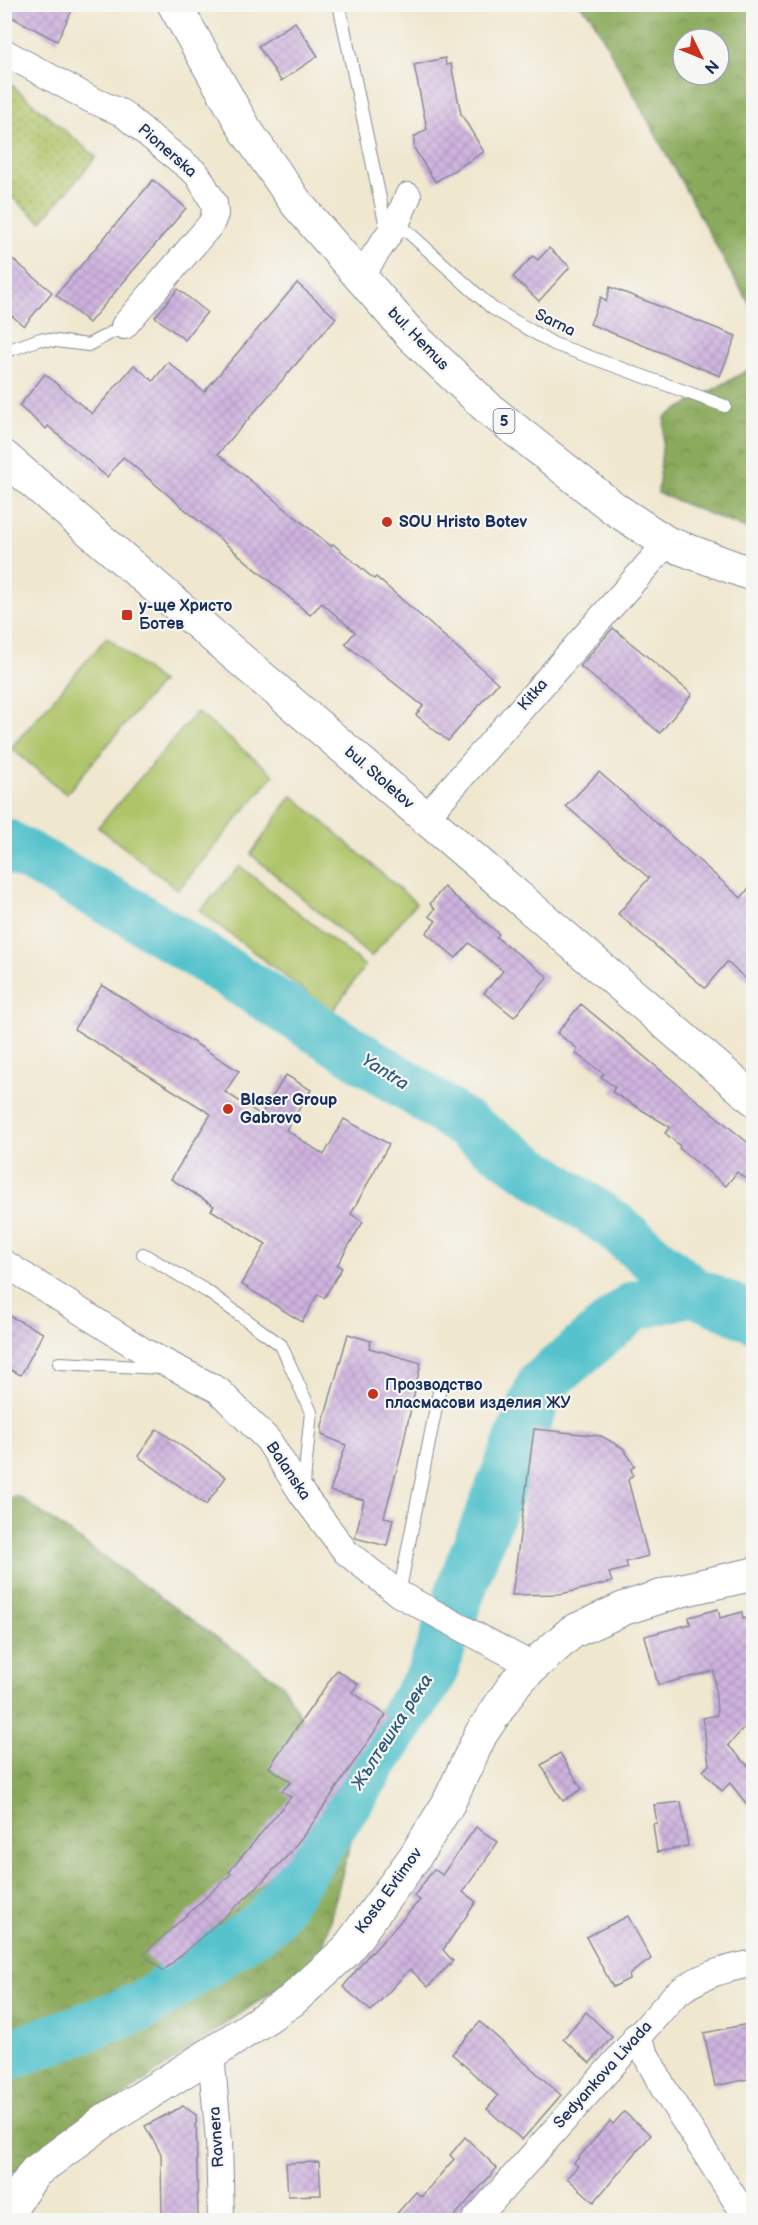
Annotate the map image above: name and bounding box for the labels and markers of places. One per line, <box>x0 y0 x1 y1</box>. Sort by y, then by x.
place label: SOU Hristo Botev <box>399 513 527 532</box>
marker: SOU Hristo Botev <box>380 515 394 529</box>
place label: у-ще Христо Ботев <box>139 597 232 634</box>
marker: у-ще Христо Ботев <box>120 608 134 622</box>
place label: Blaser Group Gabrovo <box>240 1091 337 1128</box>
marker: Blaser Group Gabrovo <box>221 1102 235 1116</box>
place label: Прозводство пласмасови изделия ЖУ <box>385 1376 570 1413</box>
marker: Прозводство пласмасови изделия ЖУ <box>366 1387 380 1401</box>

